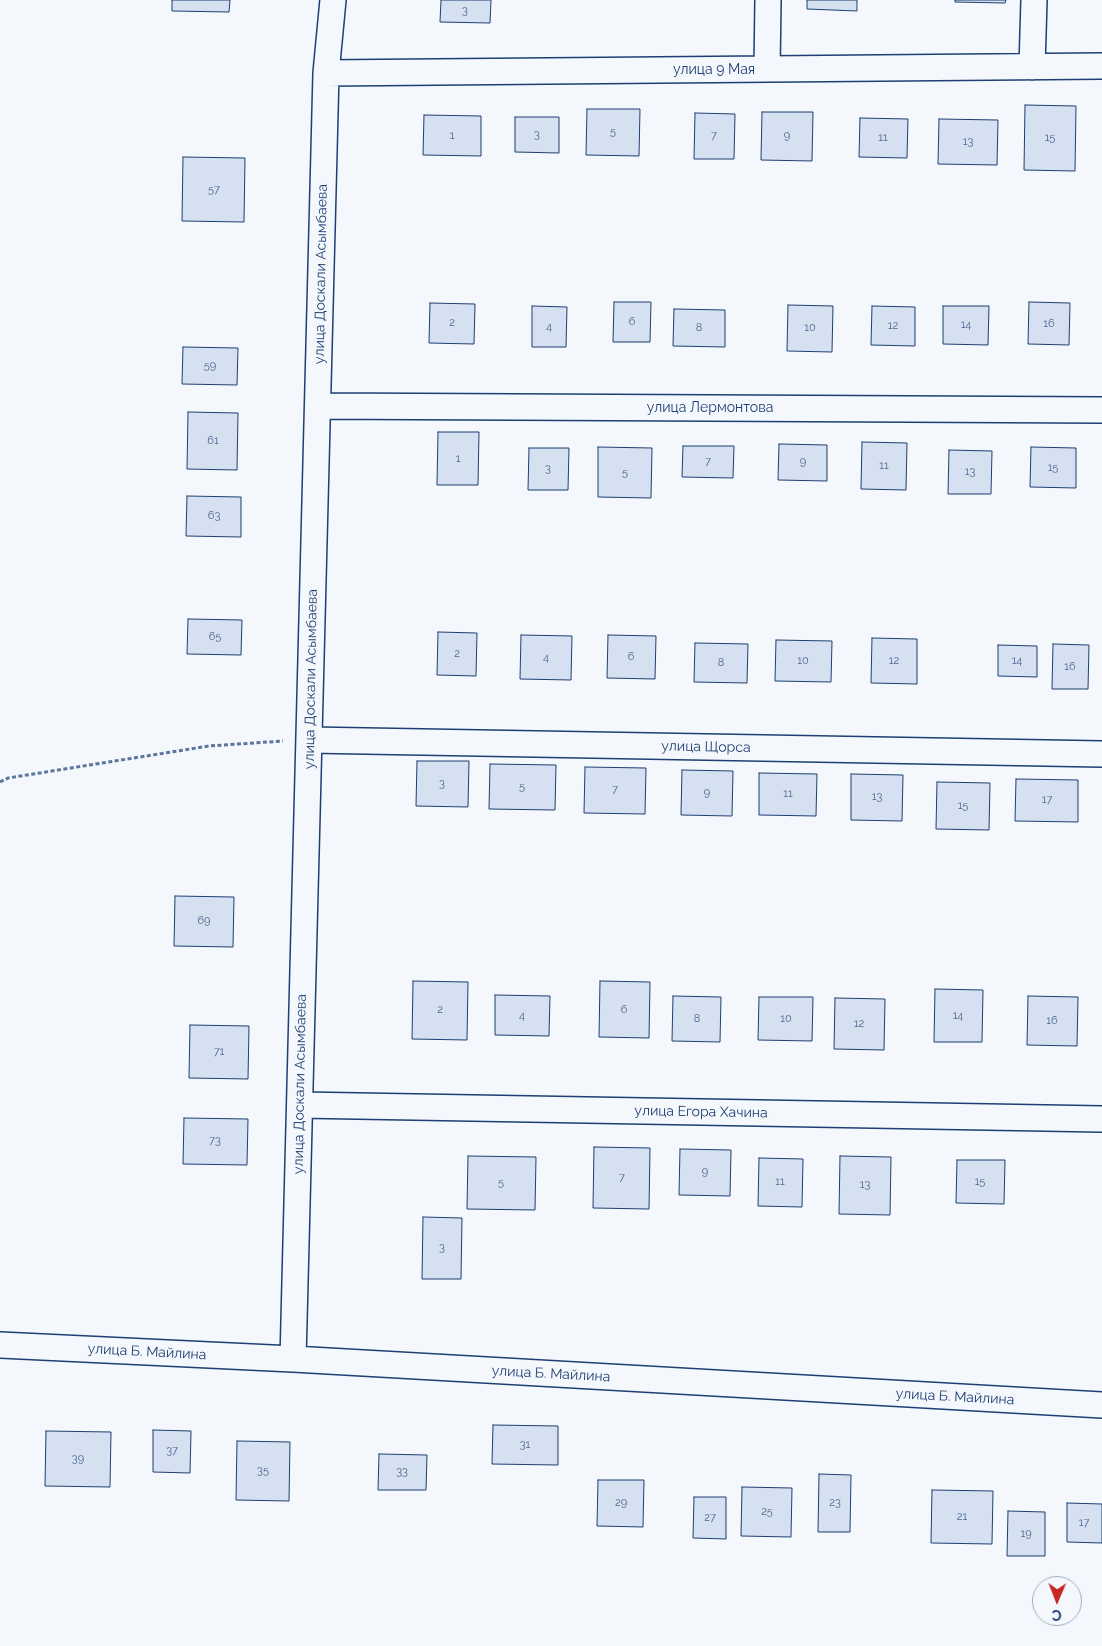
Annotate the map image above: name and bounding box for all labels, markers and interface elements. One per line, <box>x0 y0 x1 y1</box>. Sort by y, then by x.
house number: 3 <box>462 4 468 18</box>
street label: улица 9 Мая <box>673 62 755 78</box>
house number: 5 <box>610 125 616 139</box>
house number: 3 <box>534 128 540 142</box>
house number: 1 <box>450 129 454 143</box>
house number: 7 <box>711 129 717 143</box>
house number: 9 <box>784 129 790 143</box>
house number: 11 <box>878 131 888 145</box>
house number: 15 <box>1045 131 1055 145</box>
house number: 13 <box>963 135 973 149</box>
house number: 57 <box>208 183 220 197</box>
street label: улица Доскали Асымбаева <box>311 184 331 364</box>
house number: 6 <box>629 315 635 329</box>
house number: 2 <box>449 316 455 330</box>
house number: 16 <box>1043 317 1055 331</box>
house number: 14 <box>961 318 971 332</box>
house number: 12 <box>888 319 898 333</box>
house number: 4 <box>546 320 552 334</box>
house number: 8 <box>696 321 702 335</box>
house number: 10 <box>804 321 816 335</box>
house number: 59 <box>204 359 216 373</box>
street label: улица Лермонтова <box>647 400 773 416</box>
house number: 61 <box>207 434 219 448</box>
house number: 1 <box>456 452 460 466</box>
house number: 7 <box>705 455 711 469</box>
house number: 9 <box>800 455 806 469</box>
house number: 11 <box>879 459 889 473</box>
house number: 15 <box>1048 461 1058 475</box>
house number: 3 <box>545 462 551 476</box>
house number: 13 <box>965 465 975 479</box>
house number: 5 <box>622 466 628 480</box>
house number: 63 <box>208 509 220 523</box>
street label: улица Доскали Асымбаева <box>301 589 321 769</box>
house number: 65 <box>209 630 221 644</box>
house number: 2 <box>454 647 460 661</box>
house number: 6 <box>628 650 634 664</box>
house number: 4 <box>543 651 549 665</box>
house number: 10 <box>797 654 809 668</box>
house number: 12 <box>889 654 899 668</box>
house number: 14 <box>1012 654 1022 668</box>
house number: 8 <box>718 656 724 670</box>
house number: 16 <box>1064 660 1076 674</box>
street label: улица Щорса <box>661 738 751 756</box>
house number: 3 <box>439 777 445 791</box>
house number: 5 <box>519 780 525 794</box>
house number: 7 <box>612 783 618 797</box>
house number: 9 <box>704 786 710 800</box>
house number: 11 <box>783 787 793 801</box>
house number: 13 <box>872 790 882 804</box>
house number: 17 <box>1042 793 1052 807</box>
house number: 15 <box>958 799 968 813</box>
house number: 69 <box>197 914 211 928</box>
street label: улица Доскали Асымбаева <box>290 994 310 1174</box>
house number: 2 <box>437 1003 443 1017</box>
house number: 6 <box>621 1003 627 1017</box>
house number: 4 <box>519 1009 525 1023</box>
house number: 14 <box>953 1009 963 1023</box>
house number: 8 <box>694 1012 700 1026</box>
house number: 10 <box>780 1012 792 1026</box>
house number: 16 <box>1046 1014 1058 1028</box>
house number: 12 <box>854 1017 864 1031</box>
house number: 71 <box>214 1045 224 1059</box>
street label: улица Егора Хачина <box>634 1102 768 1122</box>
house number: 73 <box>209 1134 221 1148</box>
house number: 9 <box>702 1165 708 1179</box>
house number: 7 <box>619 1171 625 1185</box>
house number: 11 <box>775 1175 785 1189</box>
house number: 15 <box>975 1175 985 1189</box>
house number: 5 <box>498 1176 504 1190</box>
house number: 13 <box>860 1178 870 1192</box>
house number: 3 <box>439 1241 445 1255</box>
street label: улица Б. Майлина <box>87 1341 207 1363</box>
street label: улица Б. Майлина <box>491 1363 611 1385</box>
street label: улица Б. Майлина <box>895 1386 1015 1408</box>
house number: 31 <box>520 1438 530 1452</box>
house number: 37 <box>166 1444 178 1458</box>
house number: 39 <box>72 1452 84 1466</box>
house number: 35 <box>257 1464 269 1478</box>
house number: 33 <box>396 1465 408 1479</box>
house number: 29 <box>615 1496 627 1510</box>
house number: 23 <box>829 1496 841 1510</box>
house number: 25 <box>761 1505 773 1519</box>
house number: 21 <box>957 1510 967 1524</box>
house number: 27 <box>704 1511 716 1525</box>
house number: 17 <box>1079 1516 1089 1530</box>
house number: 19 <box>1020 1527 1032 1541</box>
north arrow <box>1032 1576 1082 1626</box>
text: С <box>1052 1607 1062 1623</box>

